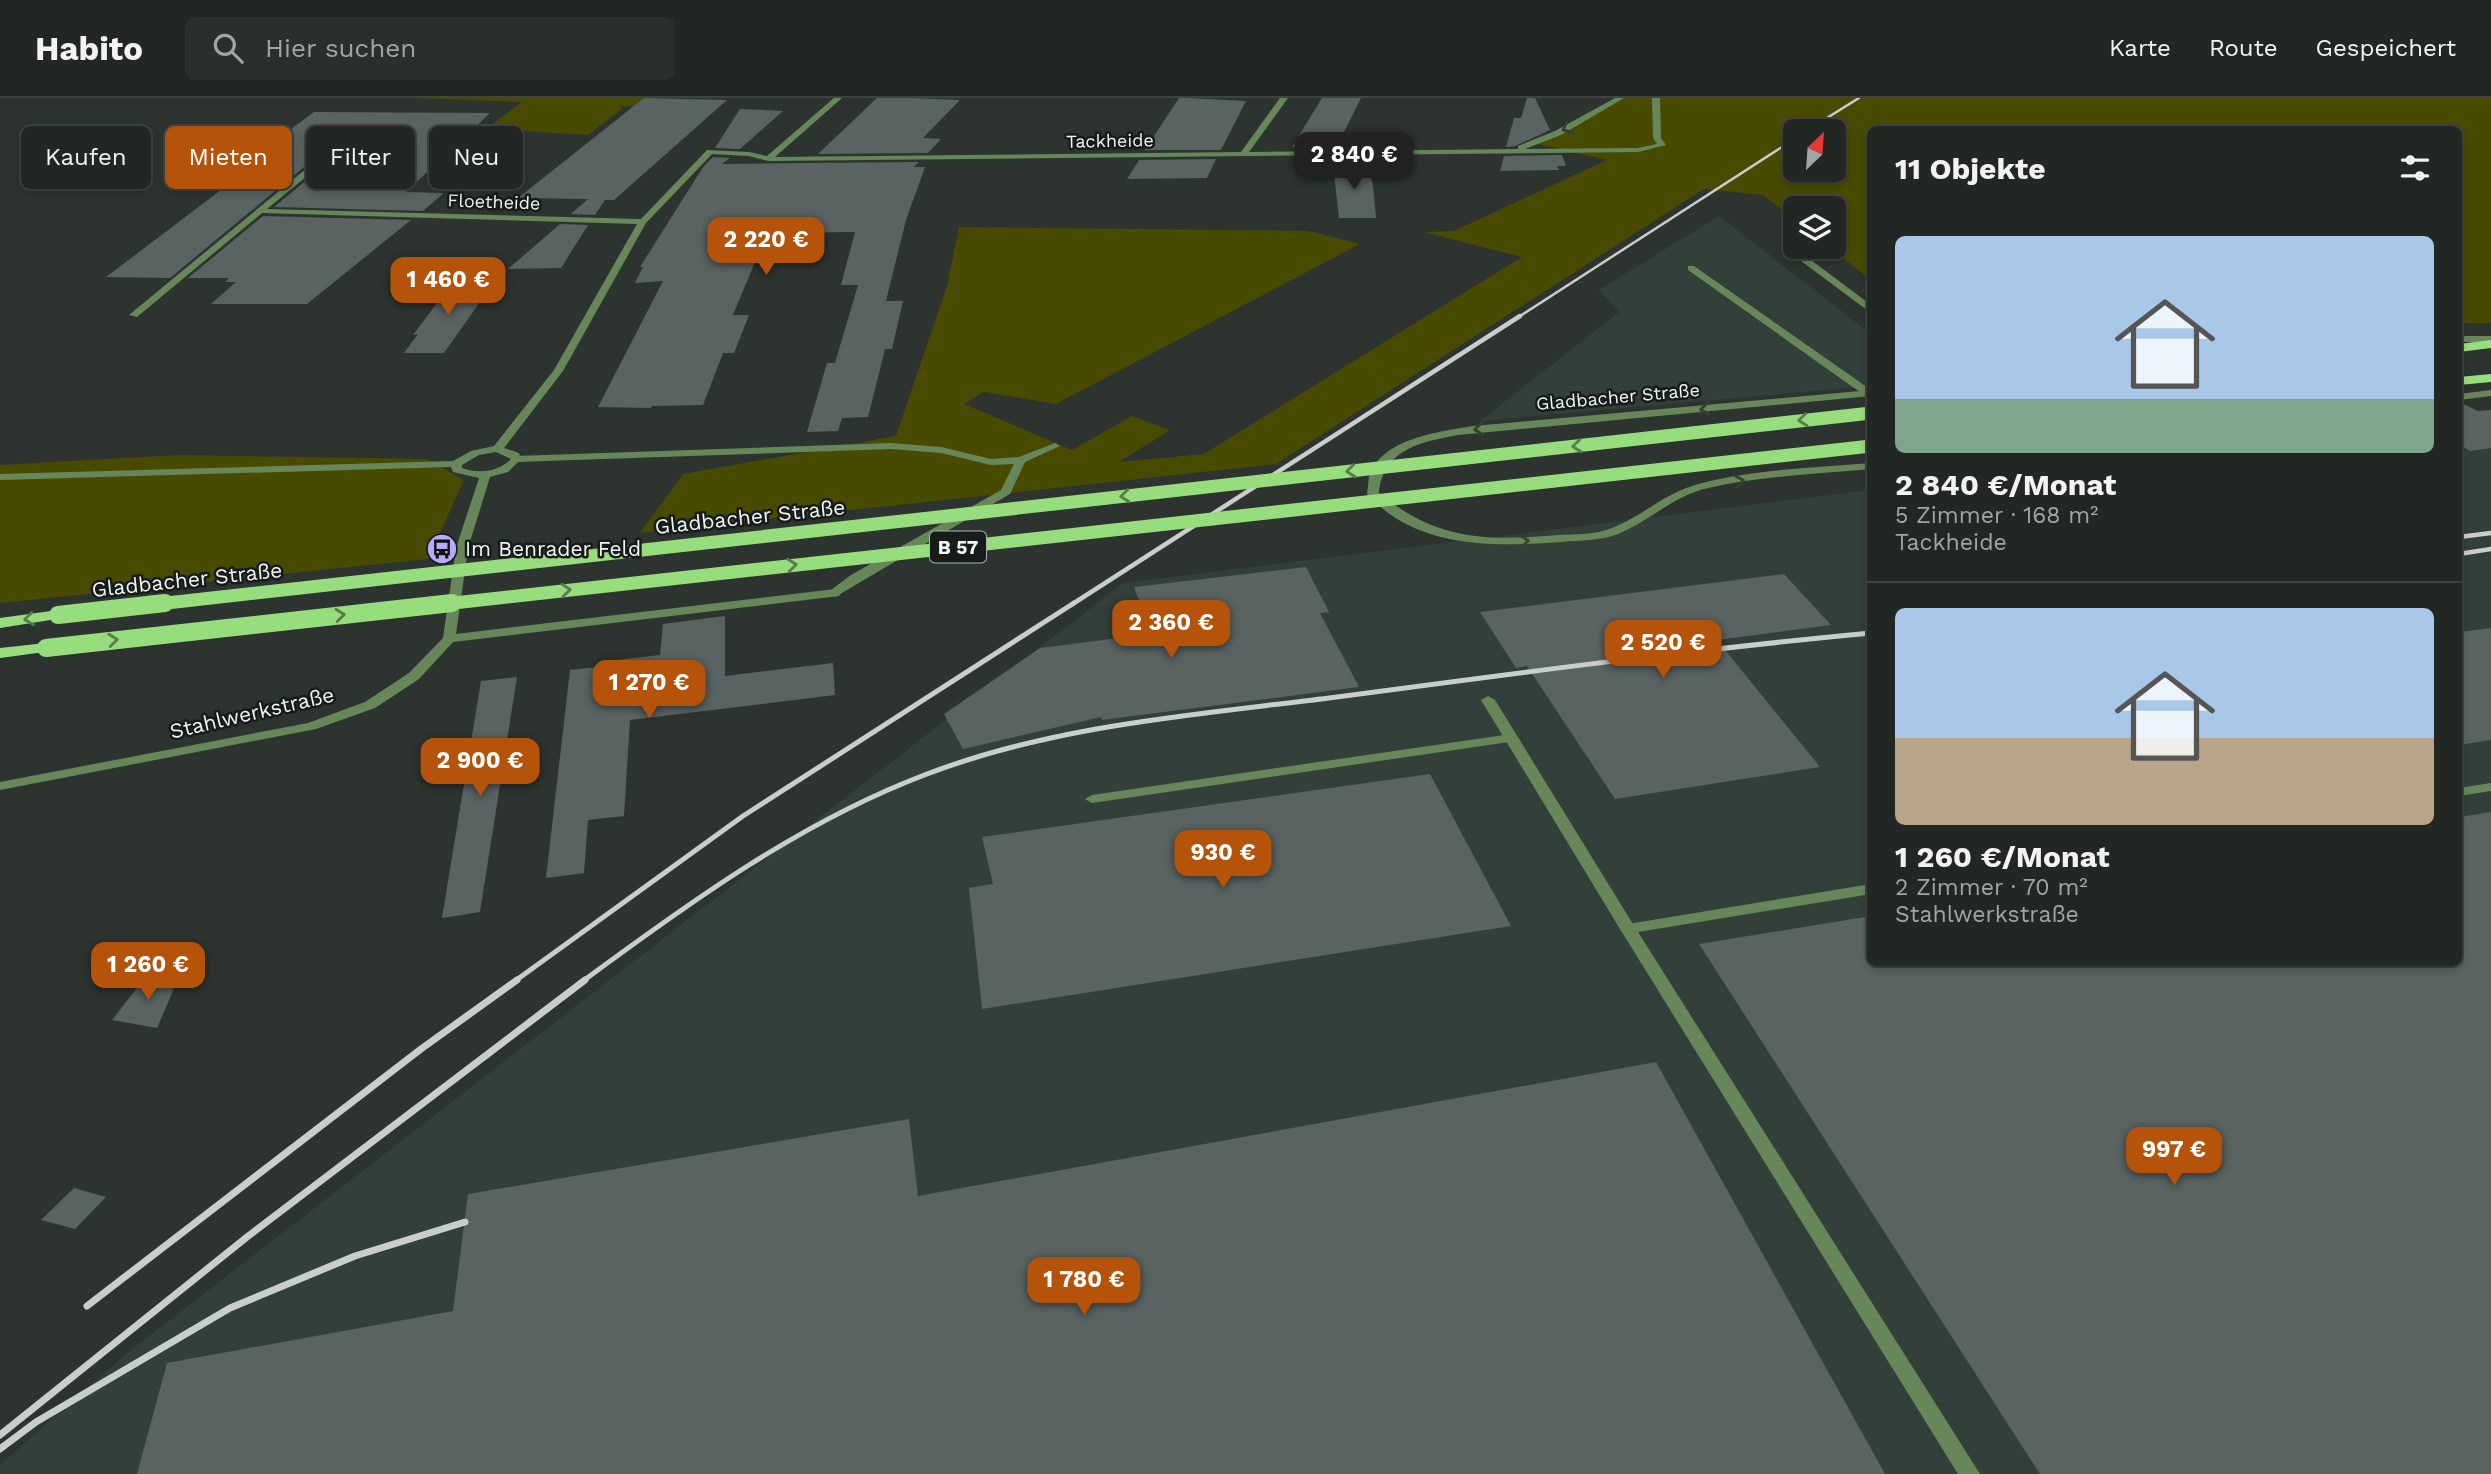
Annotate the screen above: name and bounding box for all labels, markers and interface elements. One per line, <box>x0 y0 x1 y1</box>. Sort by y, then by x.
search box <box>185 17 675 80</box>
text: Habito <box>35 29 143 68</box>
icon: search <box>209 29 247 67</box>
text: Hier suchen <box>265 33 416 63</box>
text: Karte <box>2109 34 2171 62</box>
text: Route <box>2209 34 2278 62</box>
text: Gespeichert <box>2316 34 2456 62</box>
north arrow <box>1783 119 1846 182</box>
map controls <box>1783 119 1846 259</box>
one-way arrow <box>1562 120 1574 134</box>
chip: Kaufen <box>21 126 151 189</box>
chip: Mieten <box>165 126 292 189</box>
chip: Filter <box>306 126 415 189</box>
chip: Neu <box>429 126 523 189</box>
street label: Tackheide <box>1066 129 1154 152</box>
pin: 2 840 € <box>1289 132 1419 192</box>
text: 2 840 € <box>1310 141 1398 168</box>
icon: filters <box>2396 149 2434 187</box>
text: 11 Objekte <box>1895 151 2046 186</box>
street label: Floetheide <box>447 189 541 214</box>
button: layers <box>1783 196 1846 259</box>
pin: 2 220 € <box>701 218 831 277</box>
text: 2 220 € <box>723 226 809 253</box>
pin: 1 460 € <box>383 258 513 317</box>
text: 1 460 € <box>406 266 490 293</box>
icon: home <box>2102 281 2228 407</box>
street label: Gladbacher Straße <box>1535 379 1701 414</box>
one-way arrow <box>1699 401 1710 416</box>
one-way arrow <box>1797 413 1809 428</box>
one-way arrow <box>1473 421 1484 436</box>
one-way arrow <box>1571 438 1583 453</box>
one-way arrow <box>1345 463 1357 478</box>
text: 2 840 €/Monat <box>1895 467 2116 502</box>
one-way arrow <box>1733 474 1745 489</box>
one-way arrow <box>1119 488 1130 503</box>
street label: Gladbacher Straße <box>653 494 846 539</box>
text: 5 Zimmer · 168 m² <box>1895 502 2099 529</box>
text: Tackheide <box>1895 529 2007 556</box>
road number: B 57 <box>930 531 986 562</box>
bus stop icon: Im Benrader Feld <box>425 532 459 566</box>
one-way arrow <box>1519 534 1530 549</box>
place label: Im Benrader Feld <box>465 536 641 561</box>
street label: Gladbacher Straße <box>90 557 283 602</box>
one-way arrow <box>786 558 798 573</box>
one-way arrow <box>560 583 572 598</box>
pin: 2 360 € <box>1106 601 1236 660</box>
one-way arrow <box>334 608 345 623</box>
text: 2 360 € <box>1128 609 1214 636</box>
one-way arrow <box>23 612 35 627</box>
pin: 2 520 € <box>1598 620 1728 680</box>
text: 2 520 € <box>1621 629 1705 656</box>
one-way arrow <box>108 633 119 648</box>
icon: home <box>2102 653 2228 779</box>
pin: 1 270 € <box>584 660 714 720</box>
text: 1 270 € <box>609 669 689 696</box>
street label: Stahlwerkstraße <box>167 681 337 744</box>
pin: 2 900 € <box>415 738 545 798</box>
text: 2 900 € <box>437 747 523 774</box>
pin: 930 € <box>1174 830 1272 890</box>
text: 930 € <box>1190 839 1256 866</box>
text: 1 260 €/Monat <box>1895 839 2110 874</box>
text: 2 Zimmer · 70 m² <box>1895 874 2088 901</box>
text: Stahlwerkstraße <box>1895 901 2079 928</box>
pin: 1 260 € <box>83 942 213 1002</box>
text: 1 260 € <box>107 951 189 978</box>
pin: 997 € <box>2125 1128 2223 1187</box>
text: 997 € <box>2142 1136 2206 1163</box>
pin: 1 780 € <box>1019 1258 1149 1317</box>
text: 1 780 € <box>1043 1266 1125 1293</box>

